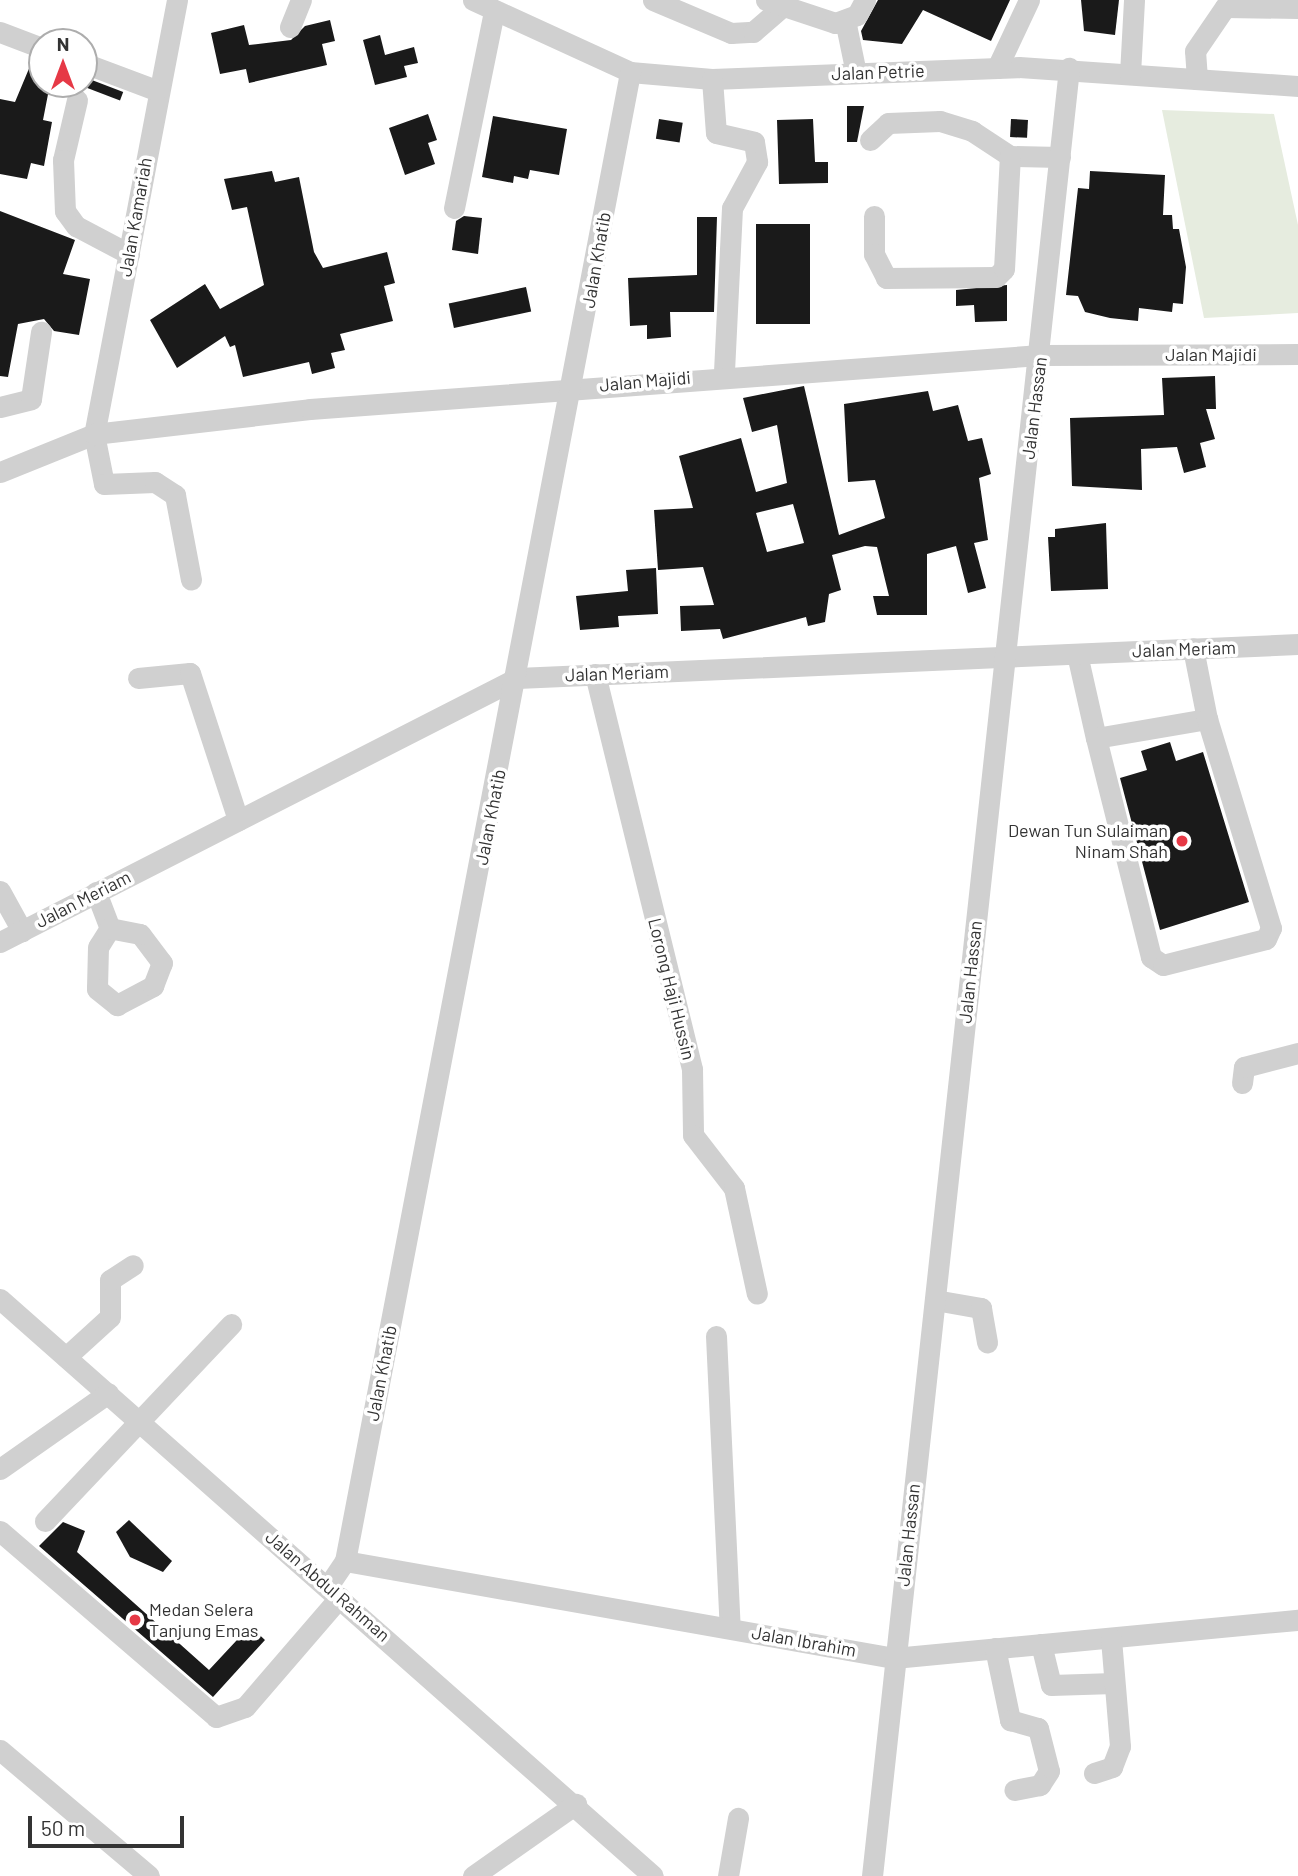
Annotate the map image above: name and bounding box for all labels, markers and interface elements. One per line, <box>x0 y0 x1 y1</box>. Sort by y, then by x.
north arrow <box>28 28 98 98</box>
text: N <box>57 32 69 55</box>
street label: Jalan Petrie <box>831 60 925 84</box>
street label: Jalan Kamariah <box>114 156 156 278</box>
street label: Jalan Khatib <box>577 210 615 310</box>
street label: Jalan Majidi <box>1165 343 1257 365</box>
street label: Jalan Hassan <box>1017 355 1051 461</box>
street label: Jalan Majidi <box>598 366 692 396</box>
street label: Jalan Meriam <box>1132 636 1236 662</box>
street label: Jalan Meriam <box>565 660 669 686</box>
street label: Jalan Khatib <box>470 767 510 867</box>
place label: Dewan Tun Sulaiman Ninam Shah <box>1008 820 1168 862</box>
marker: Dewan Tun Sulaiman Ninam Shah <box>1174 833 1190 849</box>
street label: Jalan Meriam <box>32 866 134 932</box>
street label: Lorong Haji Hussin <box>644 916 700 1062</box>
street label: Jalan Hassan <box>954 920 986 1024</box>
street label: Jalan Khatib <box>361 1323 401 1423</box>
street label: Jalan Hassan <box>892 1483 924 1587</box>
street label: Jalan Abdul Rahman <box>261 1526 395 1646</box>
place label: Medan Selera Tanjung Emas <box>149 1599 258 1642</box>
marker: Medan Selera Tanjung Emas <box>127 1612 143 1628</box>
street label: Jalan Ibrahim <box>750 1621 858 1661</box>
scale bar <box>32 1802 187 1846</box>
text: 50 m <box>41 1815 85 1840</box>

